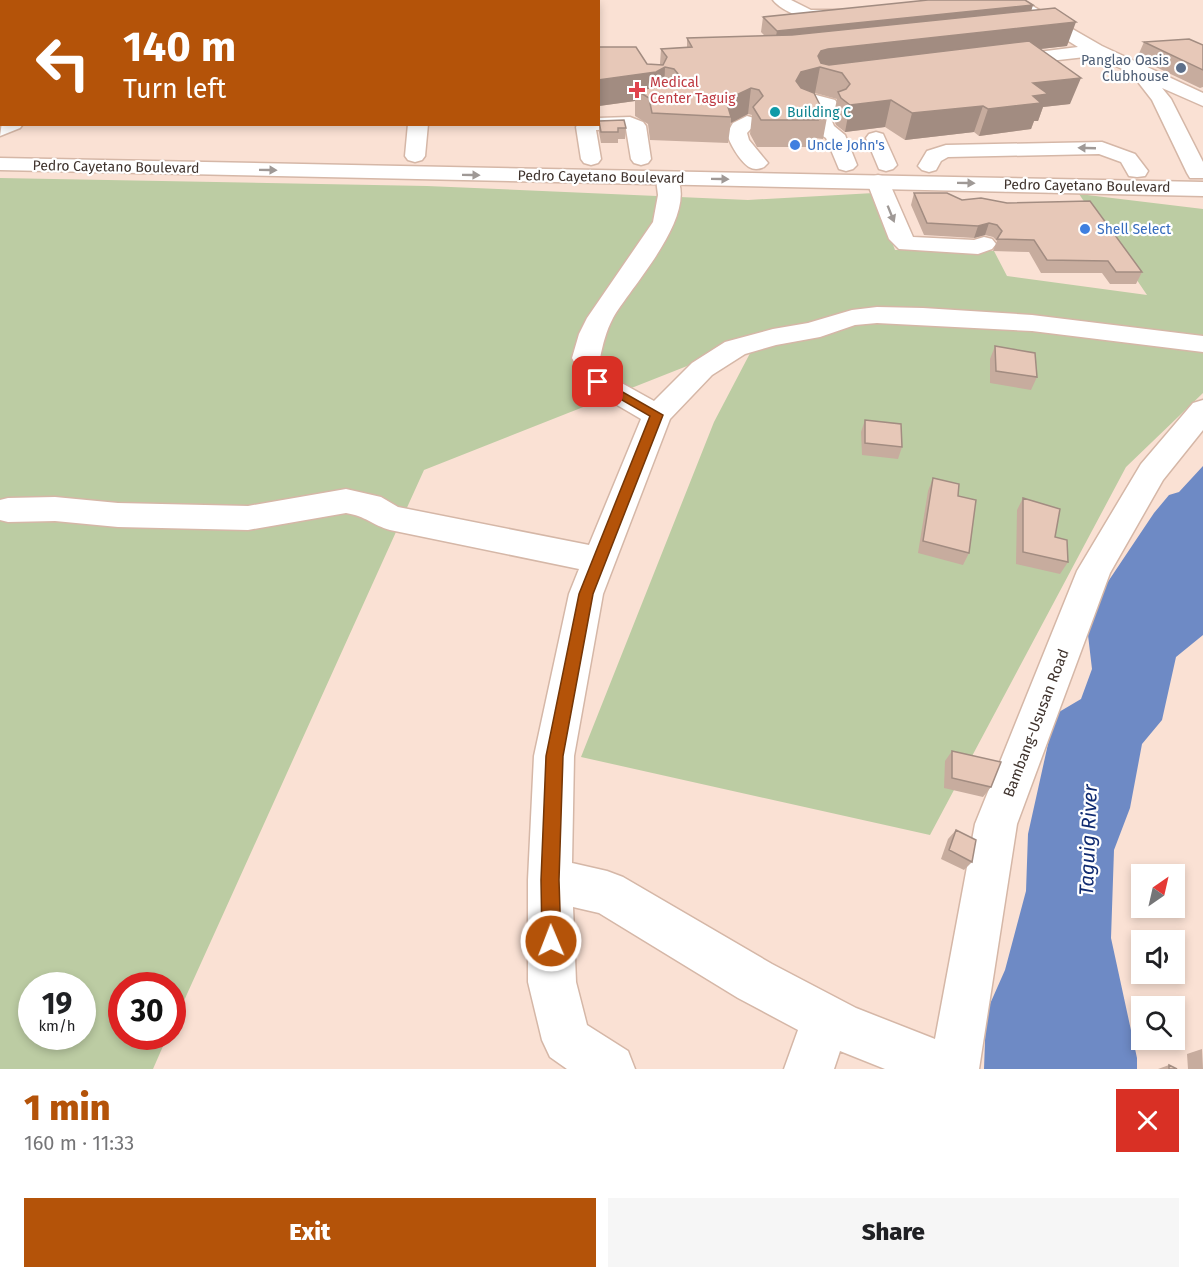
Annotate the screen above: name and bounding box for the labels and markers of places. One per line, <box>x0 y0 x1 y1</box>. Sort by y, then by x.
place label: Panglao Oasis Clubhouse <box>1081 52 1169 85</box>
marker: Panglao Oasis Clubhouse <box>1174 61 1188 75</box>
place label: Medical Center Taguig <box>650 74 736 107</box>
marker: Medical Center Taguig <box>628 81 646 99</box>
place label: Building C <box>787 104 851 121</box>
marker: Building C <box>768 105 782 119</box>
place label: Uncle John's <box>807 137 885 154</box>
marker: Uncle John's <box>788 138 802 152</box>
place label: Shell Select <box>1097 221 1172 238</box>
marker: Shell Select <box>1078 222 1092 236</box>
pin <box>572 356 623 407</box>

